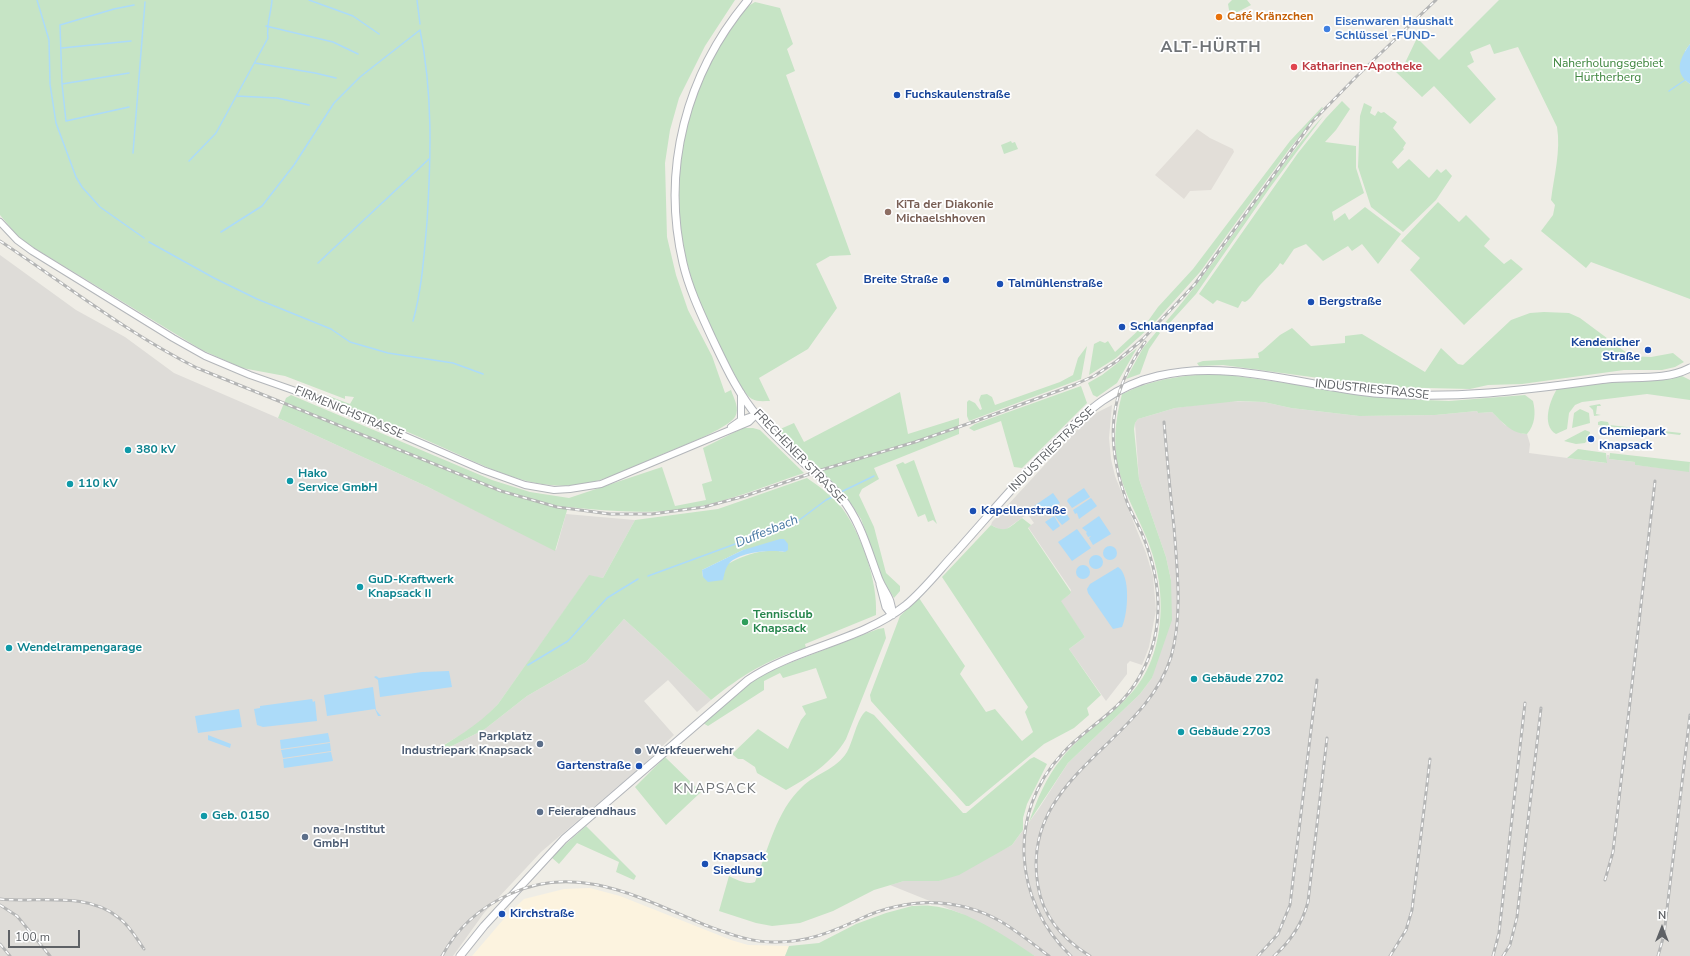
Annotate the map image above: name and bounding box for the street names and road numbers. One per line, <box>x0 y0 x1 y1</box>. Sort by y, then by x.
street label: INDUSTRIESTRASSE <box>1314 377 1430 403</box>
street label: FIRMENICHSTRASSE <box>292 384 406 442</box>
street label: INDUSTRIESTRASSE <box>1006 404 1098 496</box>
street label: FRECHENER STRASSE <box>750 407 848 507</box>

